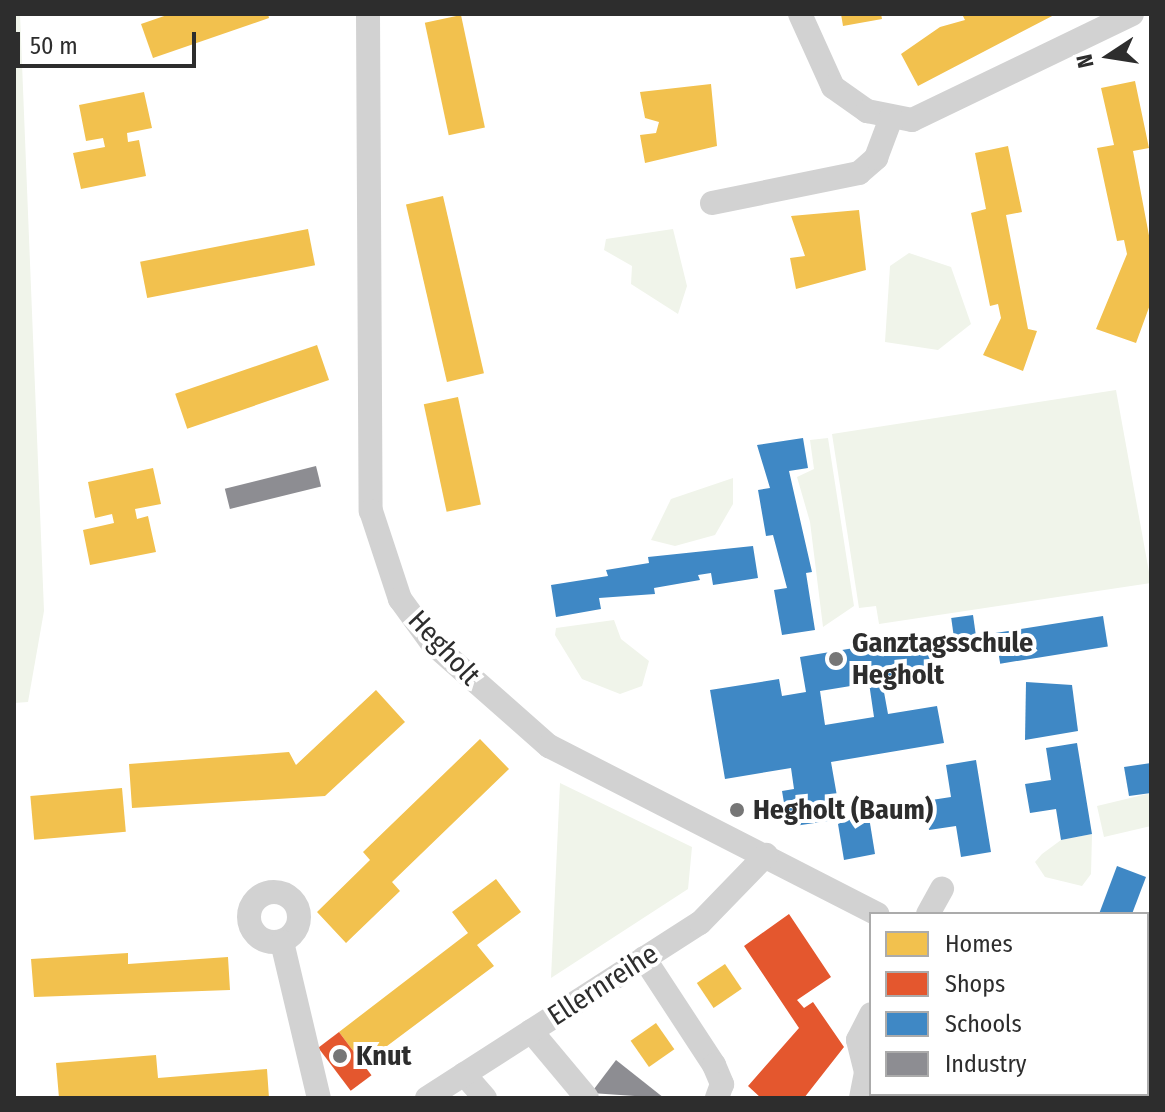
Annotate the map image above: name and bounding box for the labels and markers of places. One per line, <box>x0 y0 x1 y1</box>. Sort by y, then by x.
place label: Ganztagsschule Hegholt <box>852 626 1033 692</box>
marker: Ganztagsschule Hegholt <box>827 650 845 668</box>
place label: Hegholt (Baum) <box>753 793 933 827</box>
marker: Hegholt (Baum) <box>728 801 746 819</box>
place label: Knut <box>356 1039 411 1073</box>
marker: Knut <box>331 1047 349 1065</box>

